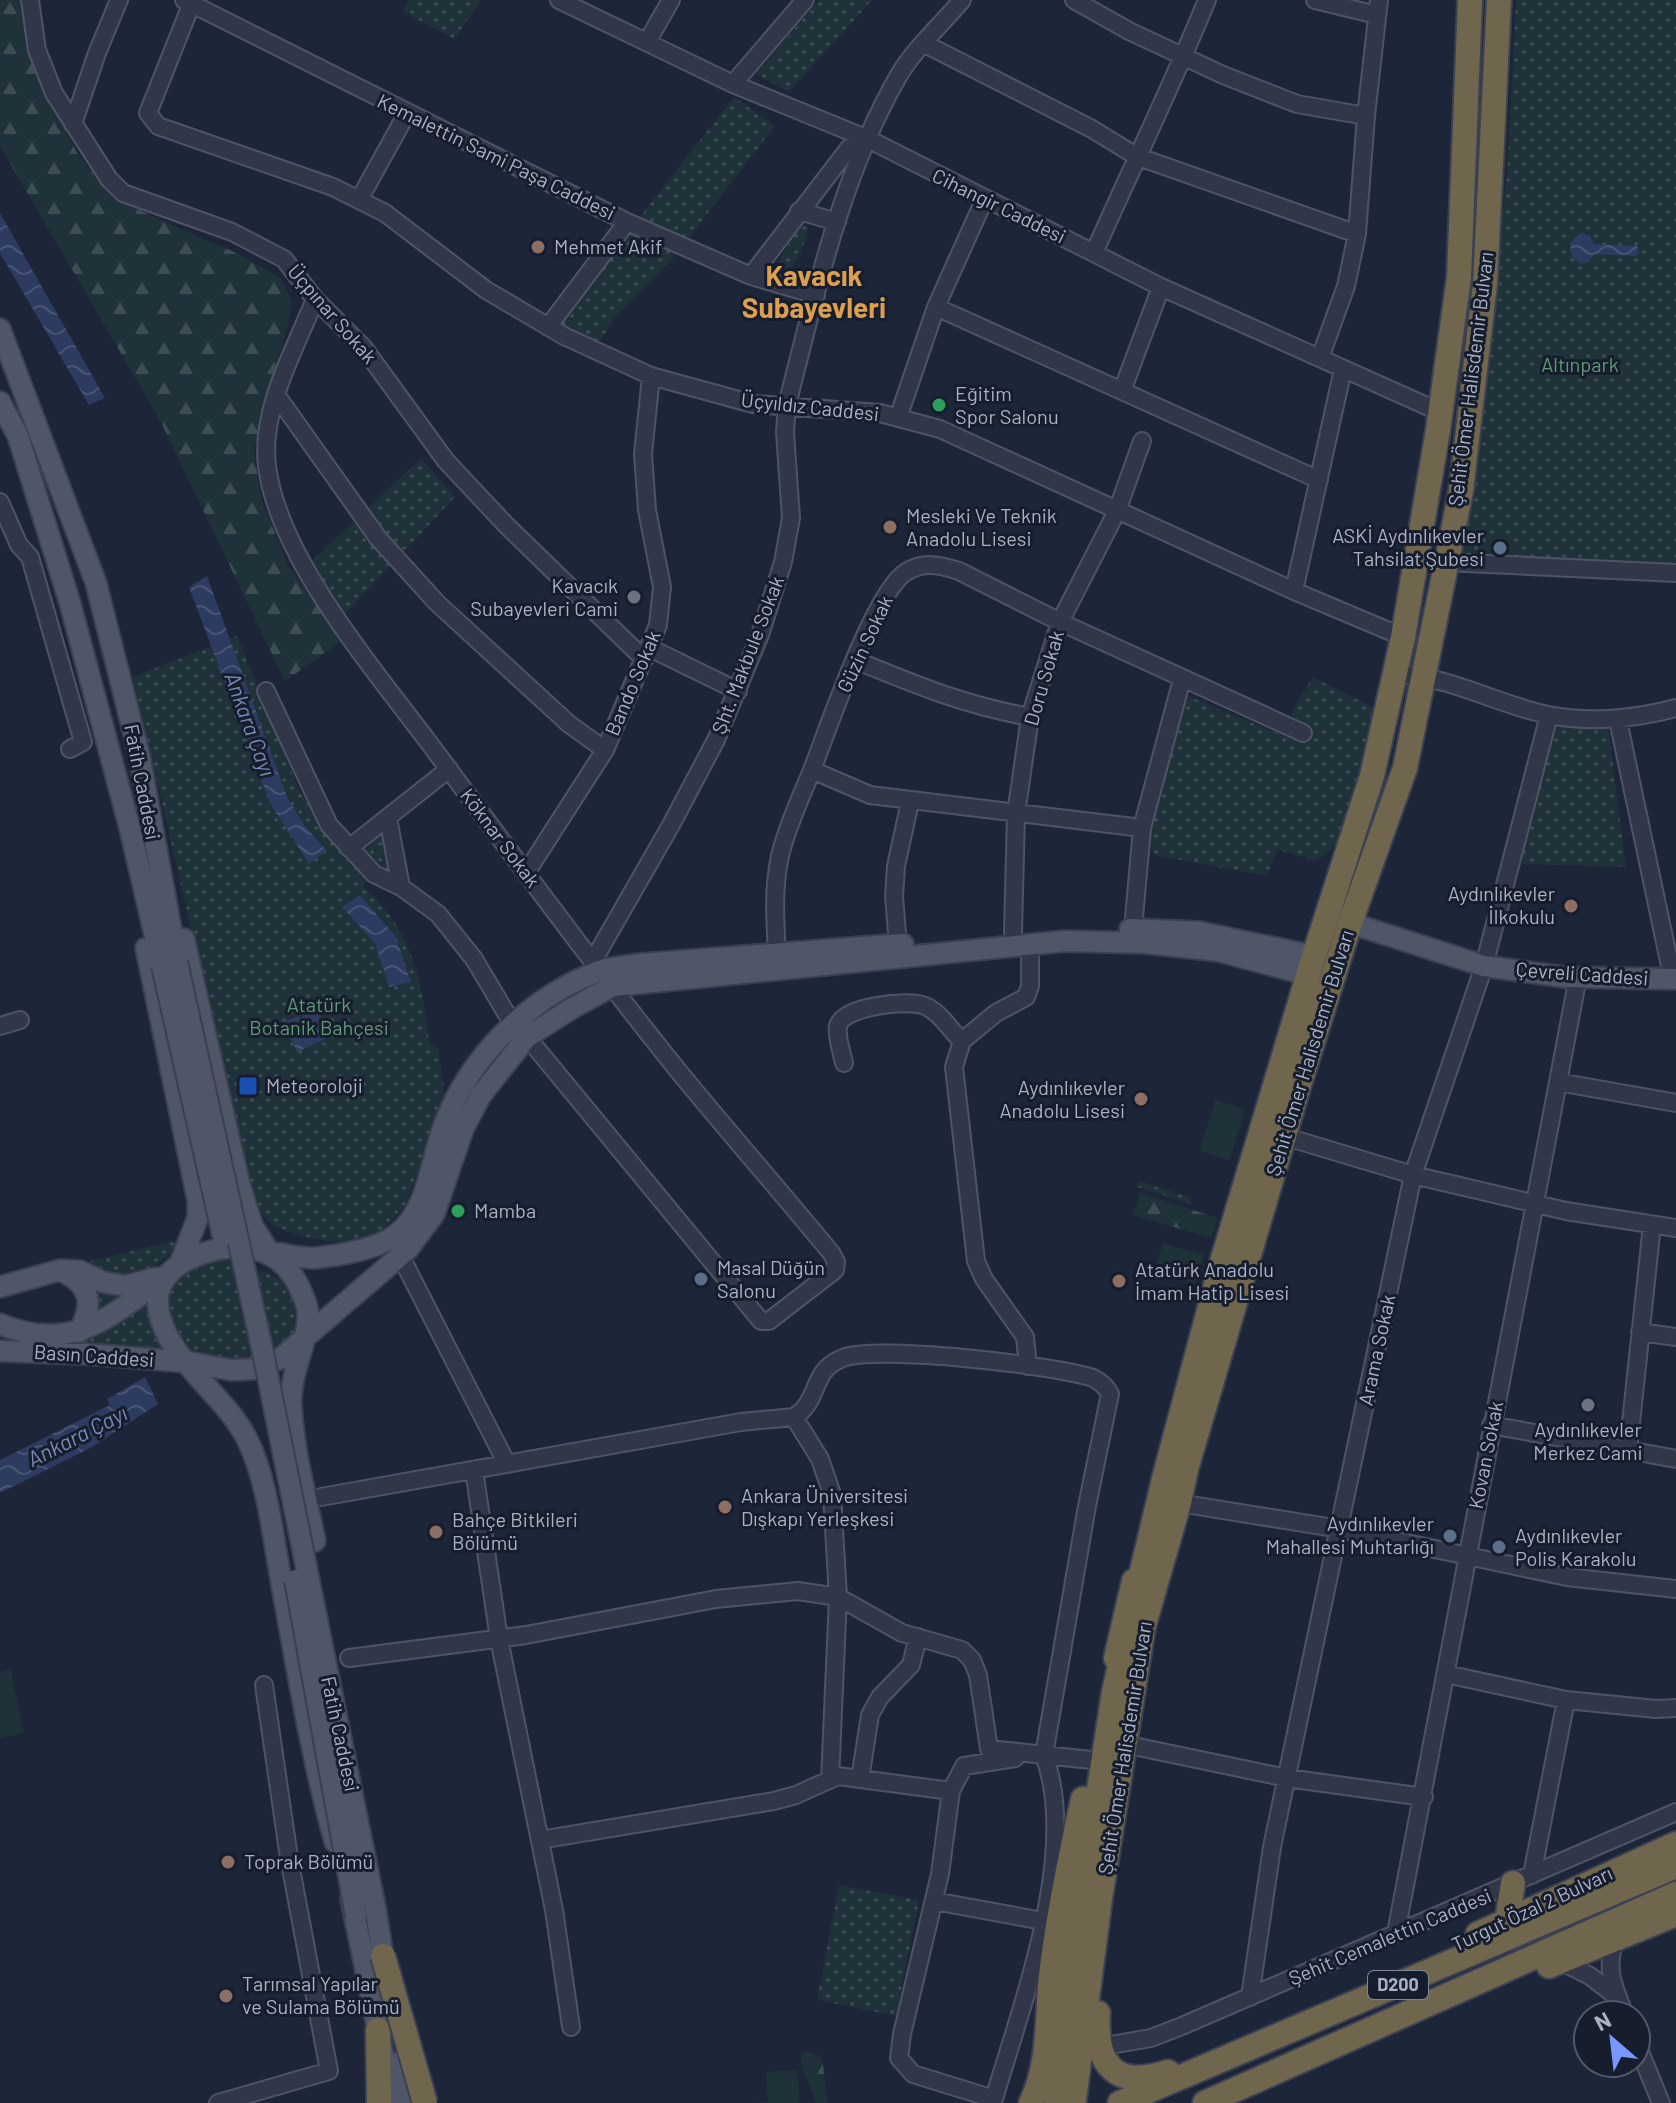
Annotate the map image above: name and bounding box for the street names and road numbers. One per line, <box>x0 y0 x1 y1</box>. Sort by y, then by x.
street label: Kemalettin Sami Paşa Caddesi <box>374 88 619 224</box>
street label: Cihangir Caddesi <box>929 162 1070 248</box>
street label: Şehit Ömer Halisdemir Bulvarı <box>1442 250 1498 507</box>
street label: Üçpınar Sokak <box>283 259 382 368</box>
street label: Üçyıldız Caddesi <box>740 387 880 425</box>
street label: Şht. Makbule Sokak <box>706 572 788 737</box>
street label: Güzin Sokak <box>831 591 897 696</box>
street label: Bando Sokak <box>599 626 665 739</box>
street label: Doru Sokak <box>1018 627 1068 728</box>
street label: Fatih Caddesi <box>120 722 166 842</box>
street label: Köknar Sokak <box>456 783 546 892</box>
street label: Şehit Ömer Halisdemir Bulvarı <box>1260 927 1358 1179</box>
street label: Çevreli Caddesi <box>1515 956 1649 990</box>
street label: Arama Sokak <box>1353 1292 1400 1408</box>
street label: Basın Caddesi <box>33 1339 155 1371</box>
street label: Kovan Sokak <box>1463 1399 1507 1511</box>
street label: Şehit Ömer Halisdemir Bulvarı <box>1092 1620 1156 1876</box>
street label: Fatih Caddesi <box>317 1674 365 1794</box>
street label: Turgut Özal 2 Bulvarı <box>1447 1860 1616 1956</box>
street label: Şehit Cemalettin Caddesi <box>1285 1882 1495 1990</box>
road number: D200 <box>1368 1971 1428 1999</box>

